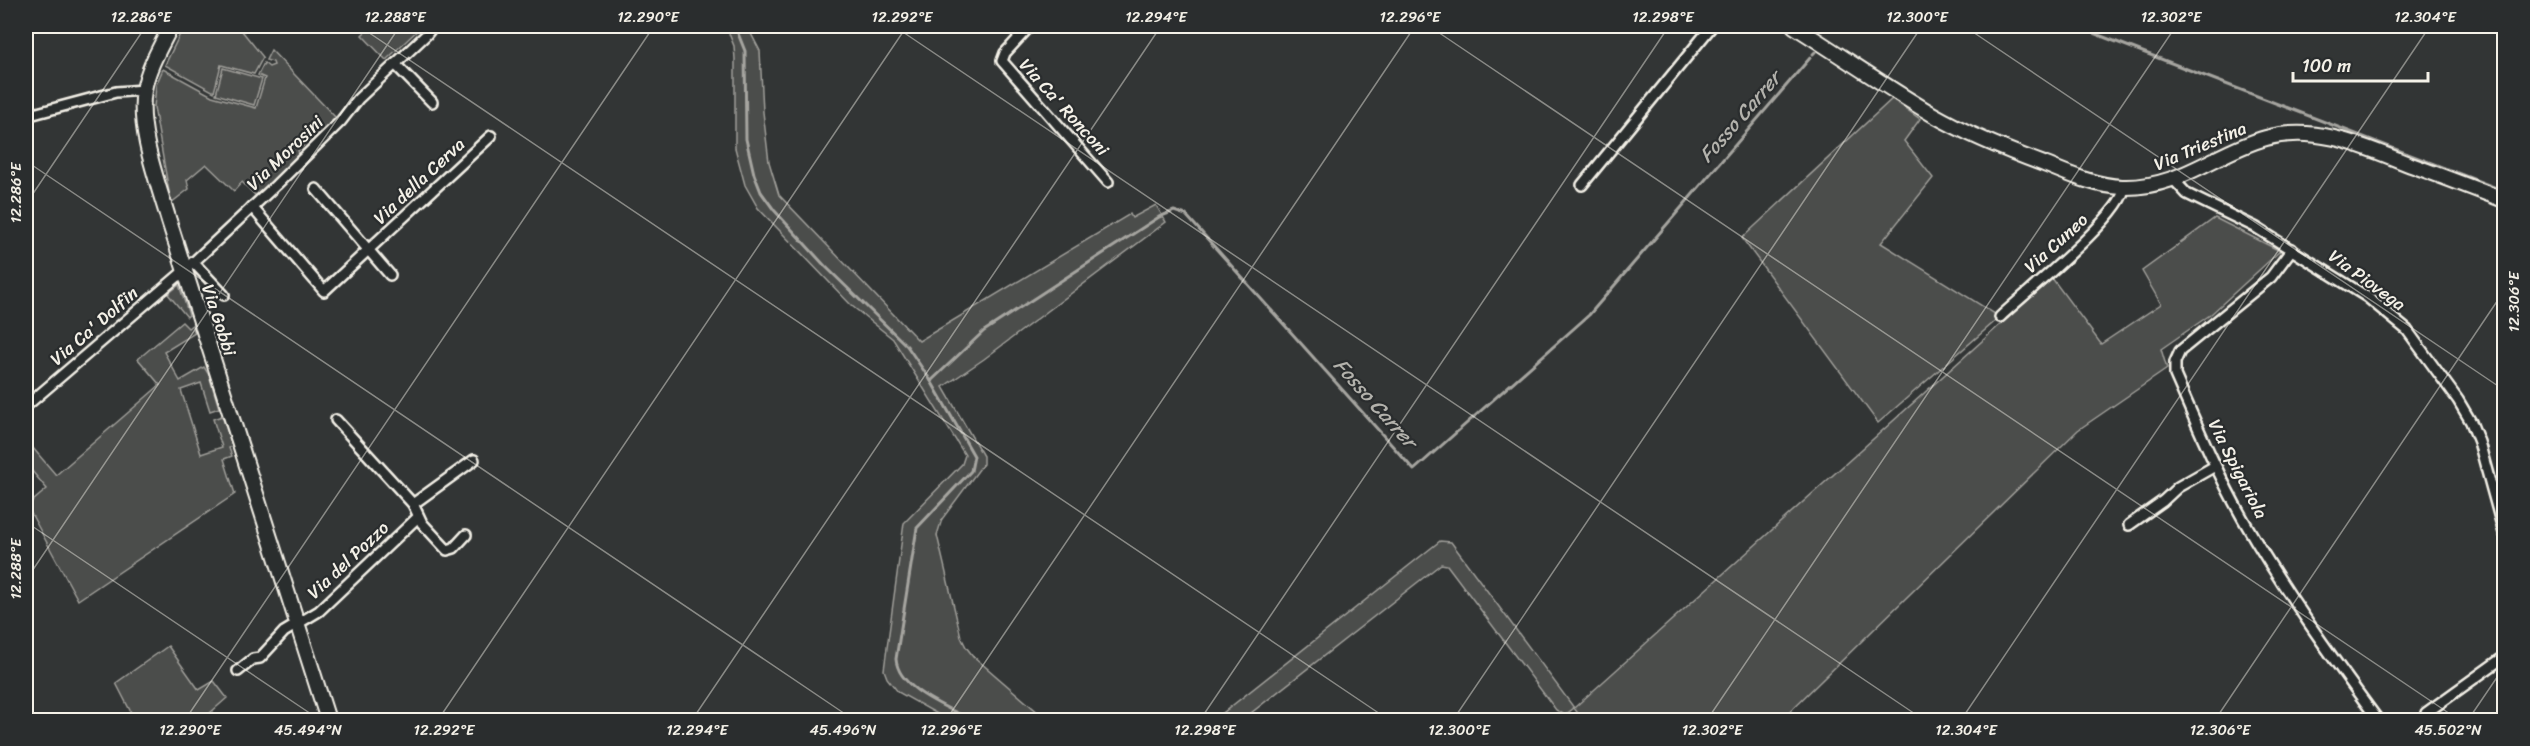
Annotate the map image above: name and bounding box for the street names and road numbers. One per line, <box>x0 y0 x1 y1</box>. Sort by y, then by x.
street label: Via Ca' Ronconi <box>1011 50 1118 164</box>
street label: Via Morosini <box>239 107 332 199</box>
street label: Via Triestina <box>2149 112 2251 180</box>
street label: Via della Cerva <box>365 129 473 233</box>
street label: Via Cuneo <box>2016 205 2096 281</box>
street label: Via Piovega <box>2321 241 2413 319</box>
street label: Via Ca' Dolfin <box>42 278 146 374</box>
street label: Via Gobbi <box>192 280 246 361</box>
street label: Via Spigariola <box>2199 413 2277 525</box>
street label: Via del Pozzo <box>299 513 397 607</box>

